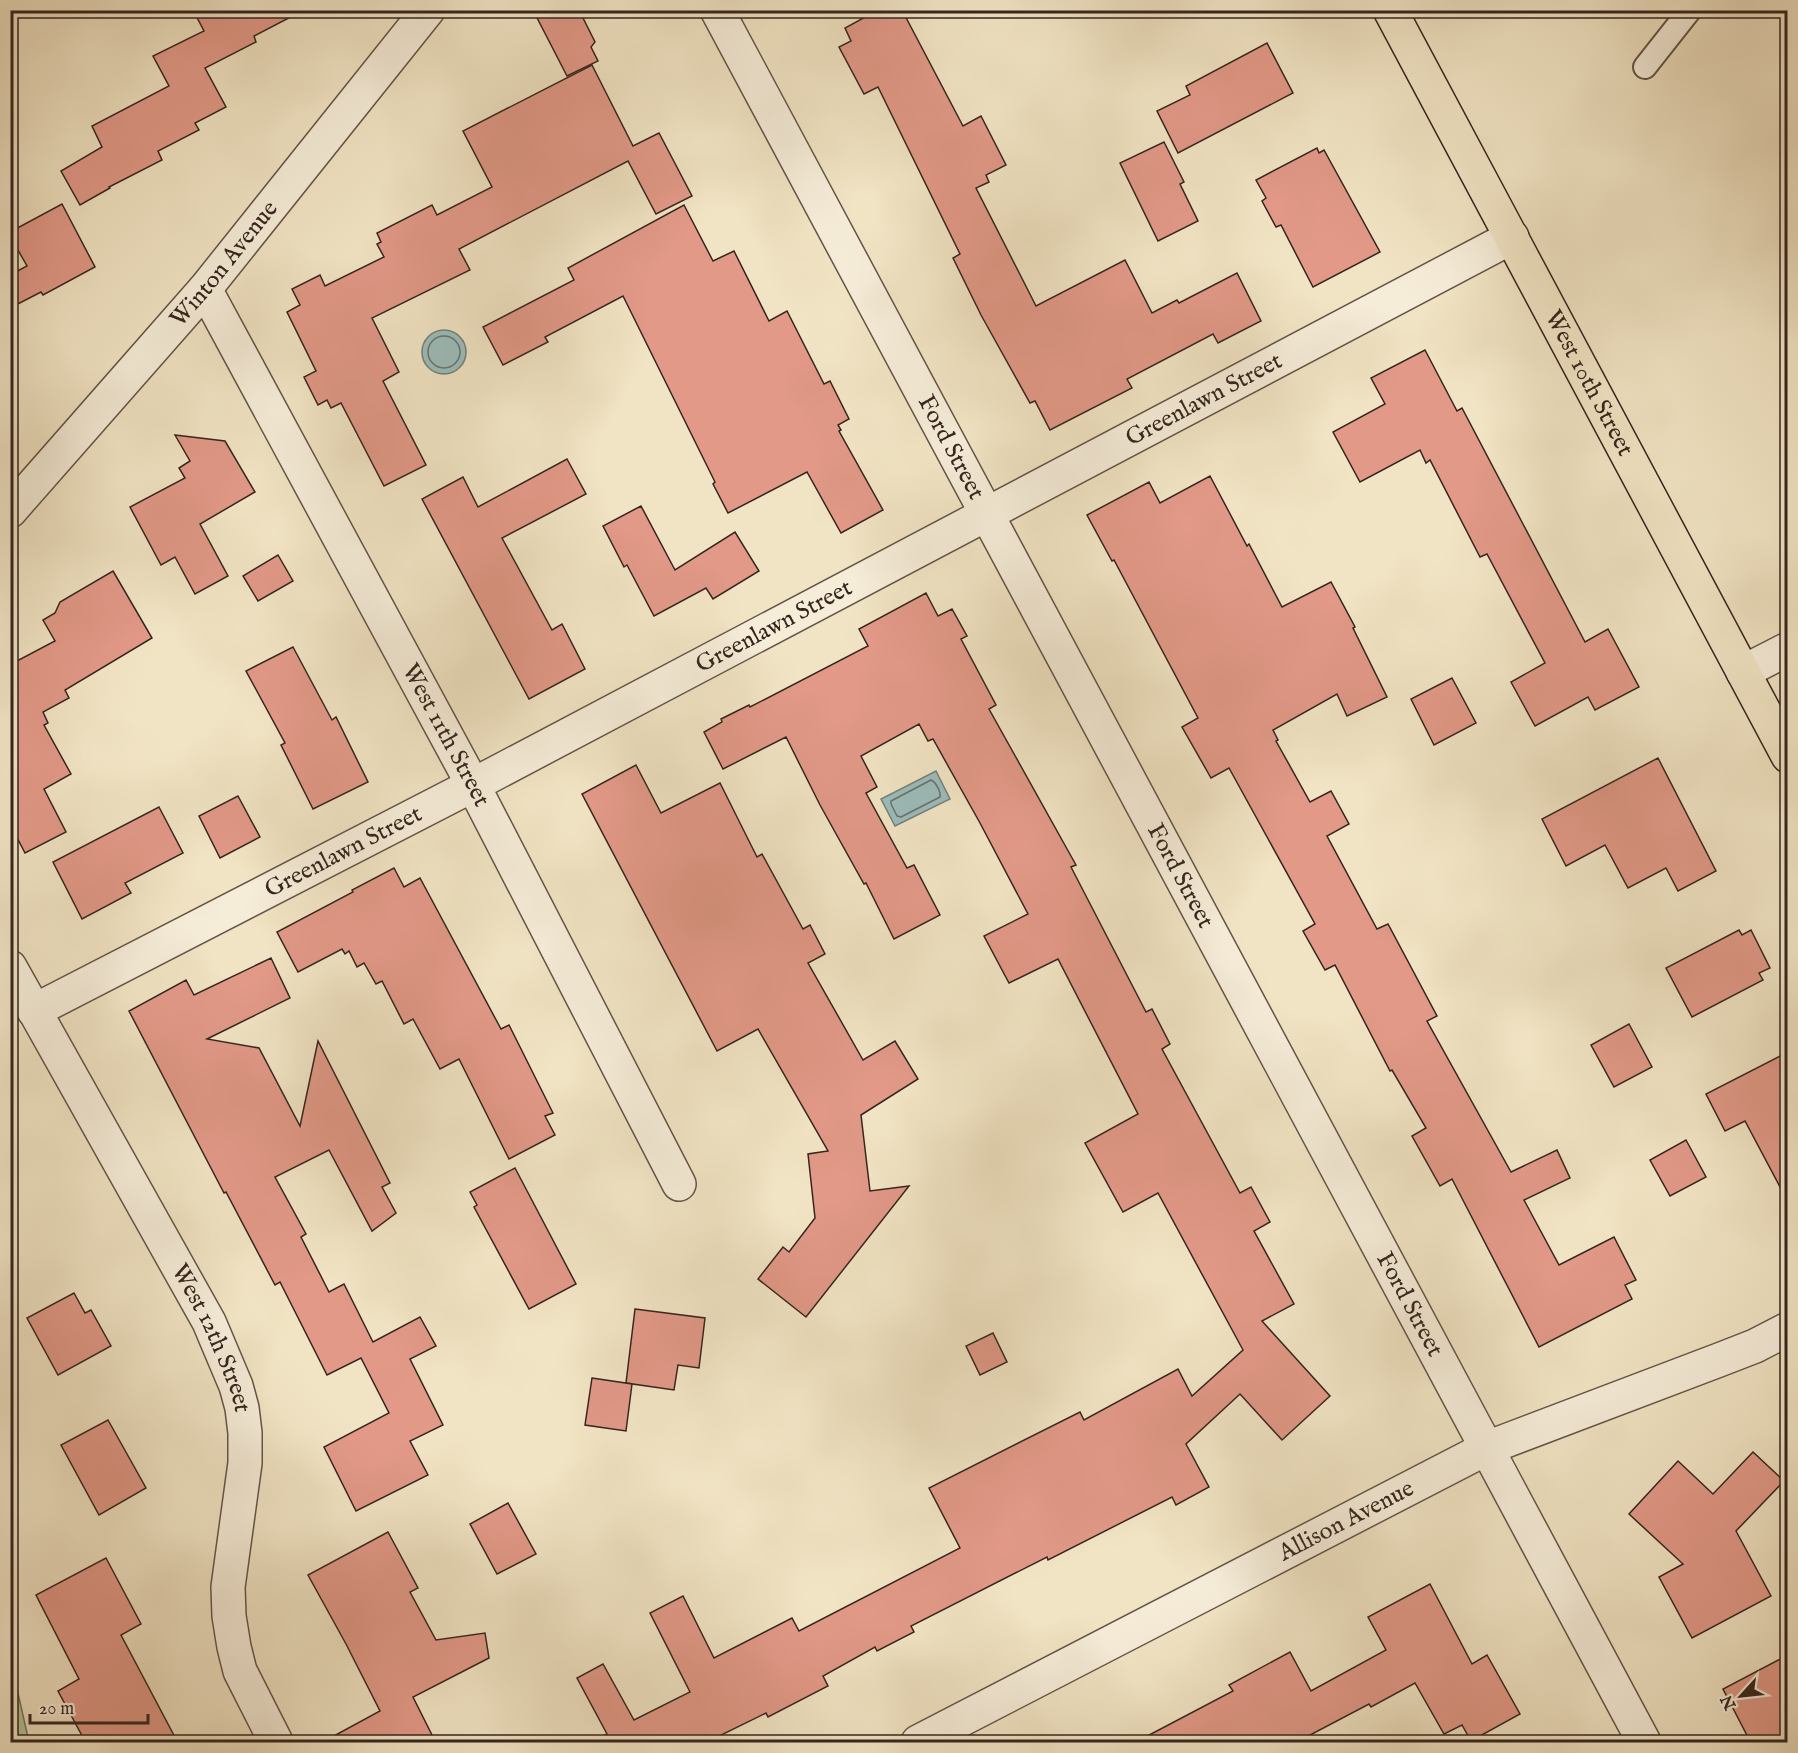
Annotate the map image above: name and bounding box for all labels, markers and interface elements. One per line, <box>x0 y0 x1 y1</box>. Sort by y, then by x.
street label: Winton Avenue <box>163 194 285 334</box>
street label: West 10th Street <box>1537 305 1641 462</box>
street label: Greenlawn Street <box>1120 346 1287 454</box>
street label: Ford Street <box>910 390 992 505</box>
street label: Greenlawn Street <box>690 572 858 680</box>
street label: West 11th Street <box>395 658 497 812</box>
street label: Greenlawn Street <box>259 798 427 905</box>
street label: Ford Street <box>1140 818 1221 934</box>
street label: Ford Street <box>1369 1247 1450 1362</box>
street label: West 12th Street <box>164 1258 258 1414</box>
street label: Allison Avenue <box>1272 1473 1419 1569</box>
north arrow <box>1711 1666 1771 1726</box>
scale bar <box>30 1687 148 1725</box>
text: N <box>1717 1691 1742 1714</box>
text: 20 m <box>39 1698 74 1721</box>

